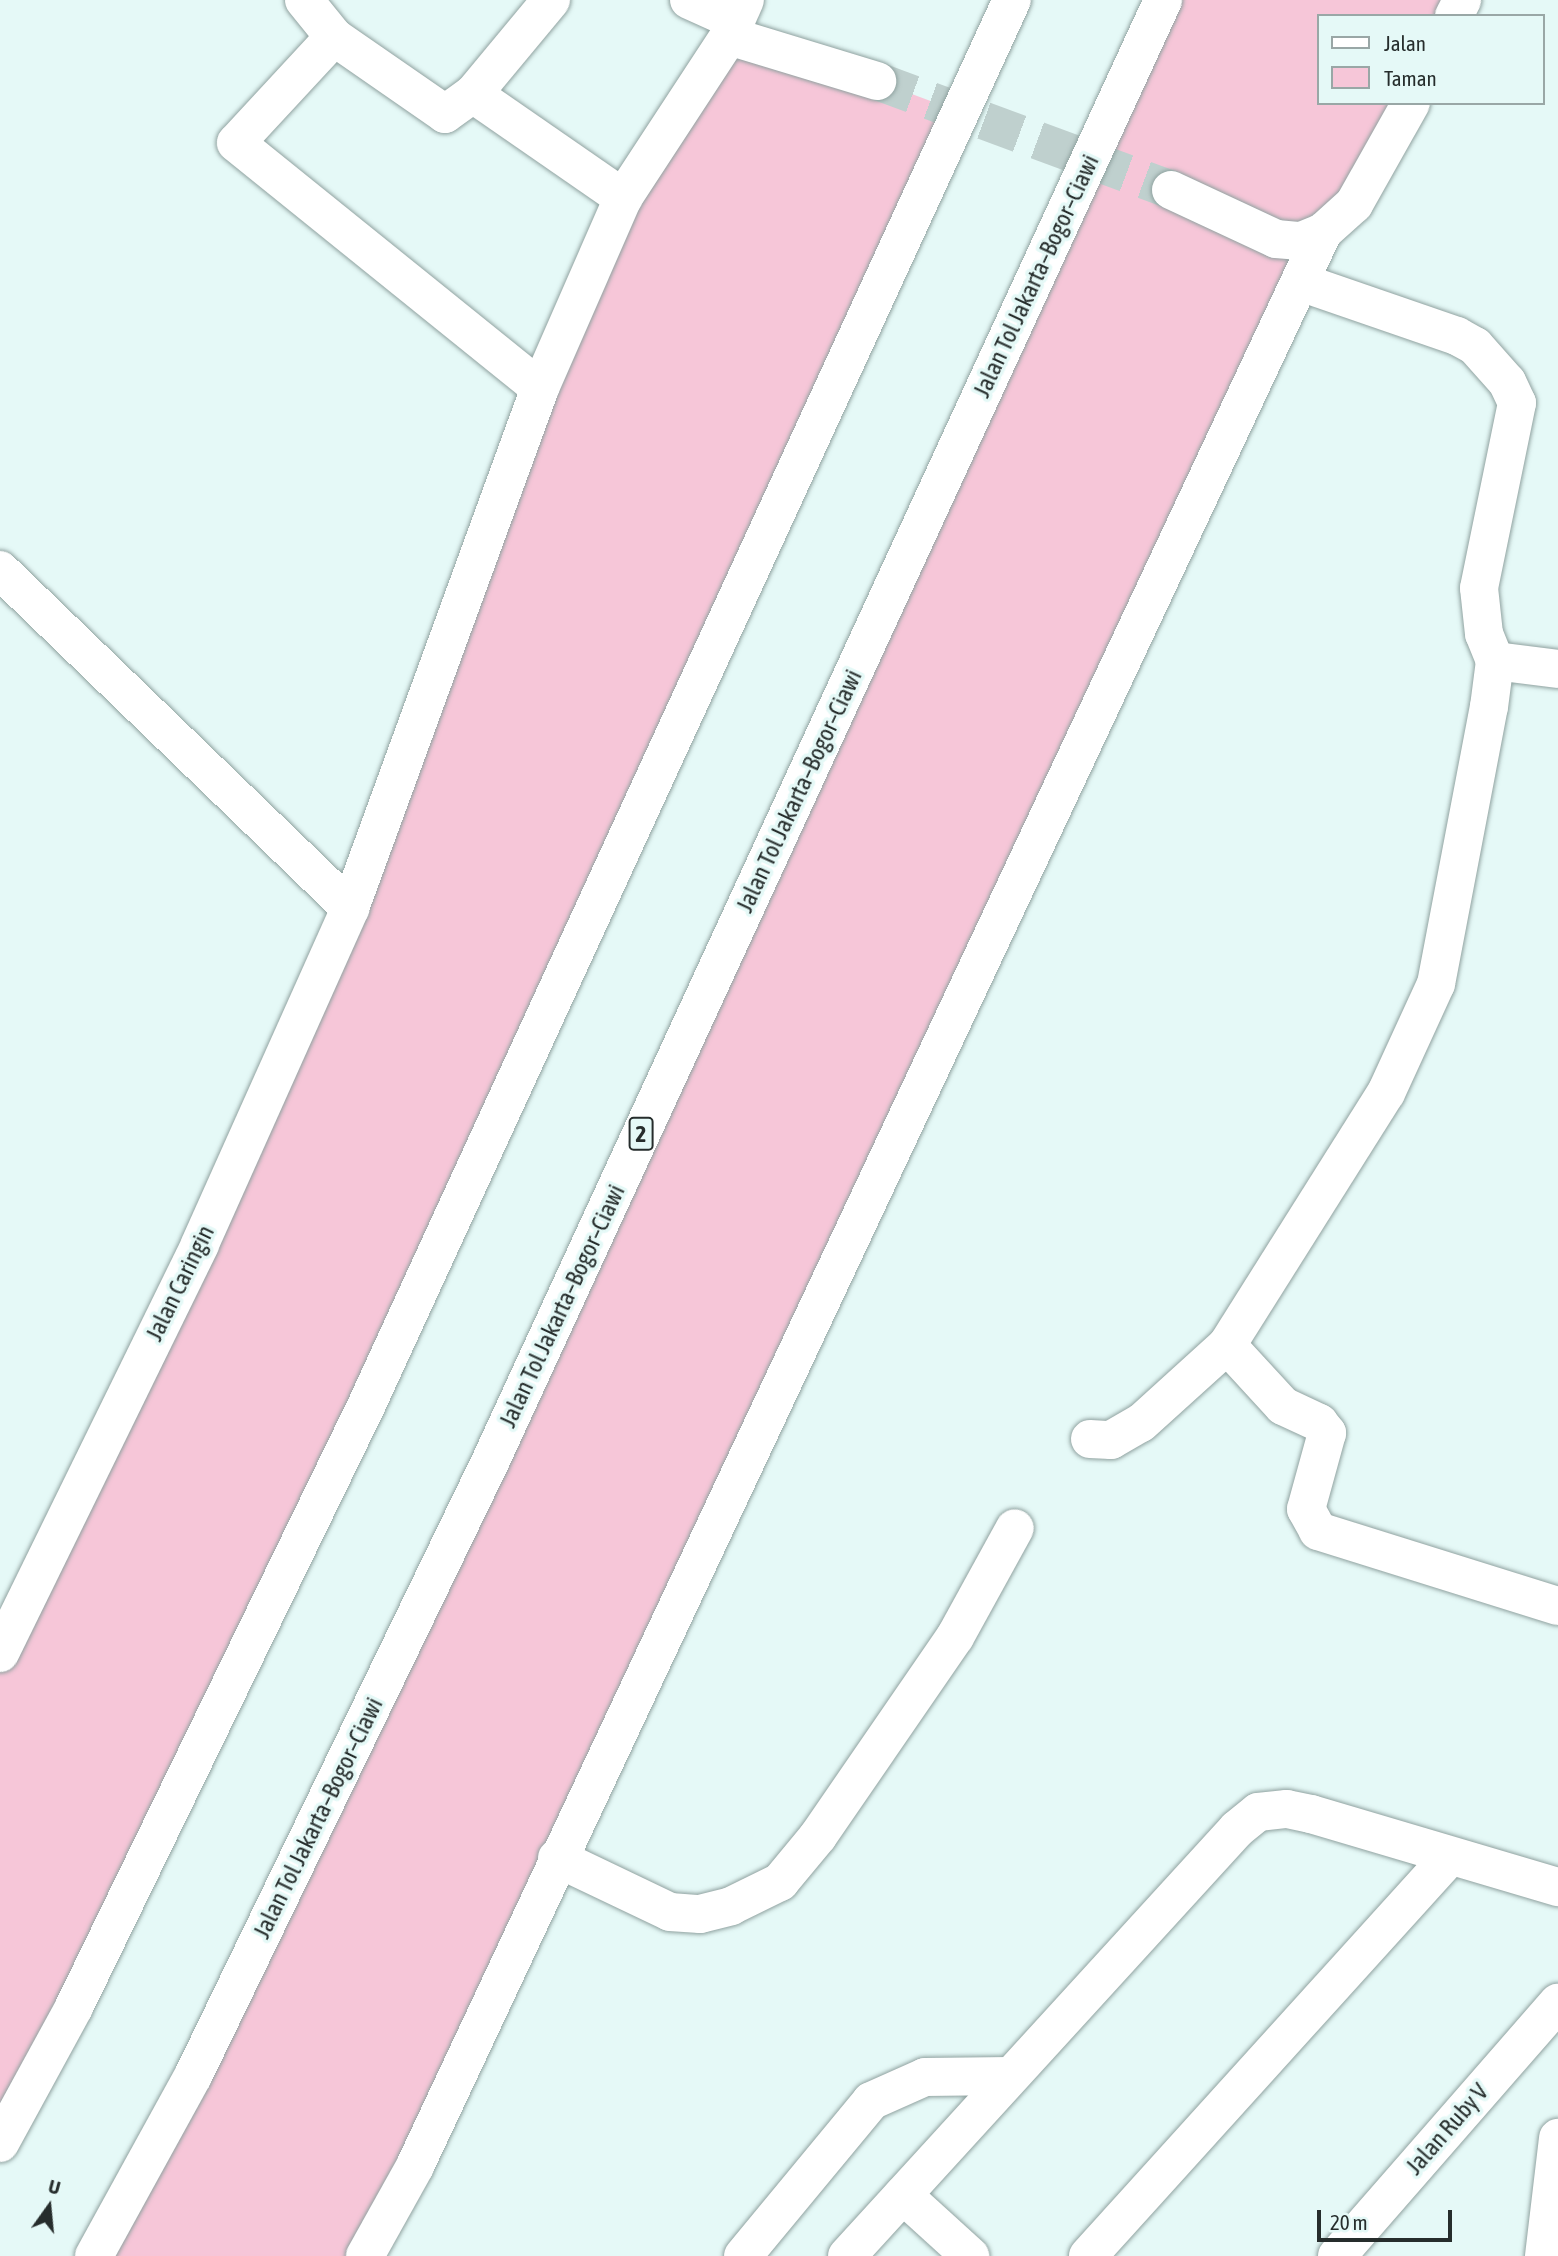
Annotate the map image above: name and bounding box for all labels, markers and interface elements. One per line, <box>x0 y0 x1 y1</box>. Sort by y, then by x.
legend <box>1316 14 1544 105</box>
text: Jalan <box>1384 31 1426 55</box>
text: Taman <box>1384 66 1437 90</box>
street label: Jalan Tol Jakarta–Bogor–Ciawi <box>967 150 1105 402</box>
street label: Jalan Tol Jakarta–Bogor–Ciawi <box>730 665 868 917</box>
road number: 2 <box>627 1114 655 1154</box>
street label: Jalan Tol Jakarta–Bogor–Ciawi <box>493 1180 631 1432</box>
street label: Jalan Caringin <box>140 1221 220 1345</box>
street label: Jalan Tol Jakarta–Bogor–Ciawi <box>247 1693 389 1943</box>
street label: Jalan Ruby V <box>1400 2078 1494 2180</box>
north arrow <box>14 2172 84 2242</box>
text: U <box>46 2175 63 2199</box>
scale bar <box>1320 2196 1455 2240</box>
text: 20 m <box>1330 2210 1368 2234</box>

